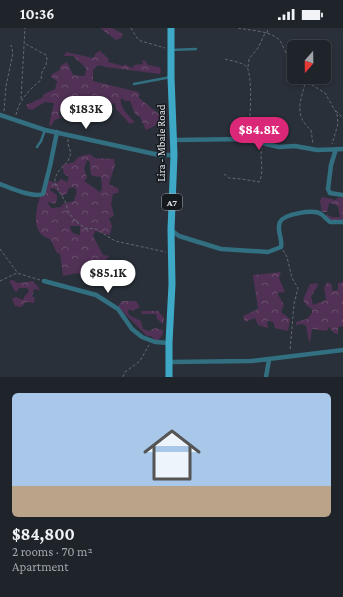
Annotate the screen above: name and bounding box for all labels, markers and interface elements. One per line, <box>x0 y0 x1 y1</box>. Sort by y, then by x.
text: 10:36 <box>20 6 54 22</box>
north arrow <box>287 40 331 84</box>
map controls <box>287 40 331 84</box>
pin: $183K <box>58 96 114 130</box>
text: $183K <box>69 101 103 116</box>
street label: Lira - Mbale Road <box>155 104 167 182</box>
pin: $84.8K <box>226 117 292 151</box>
text: $84.8K <box>239 122 279 137</box>
road number: A7 <box>162 194 182 210</box>
pin: $85.1K <box>75 260 141 294</box>
text: $85.1K <box>89 265 127 280</box>
icon: home <box>136 419 208 491</box>
text: $84,800 <box>12 525 75 544</box>
text: 2 rooms · 70 m² <box>12 544 93 559</box>
text: Apartment <box>12 559 69 574</box>

